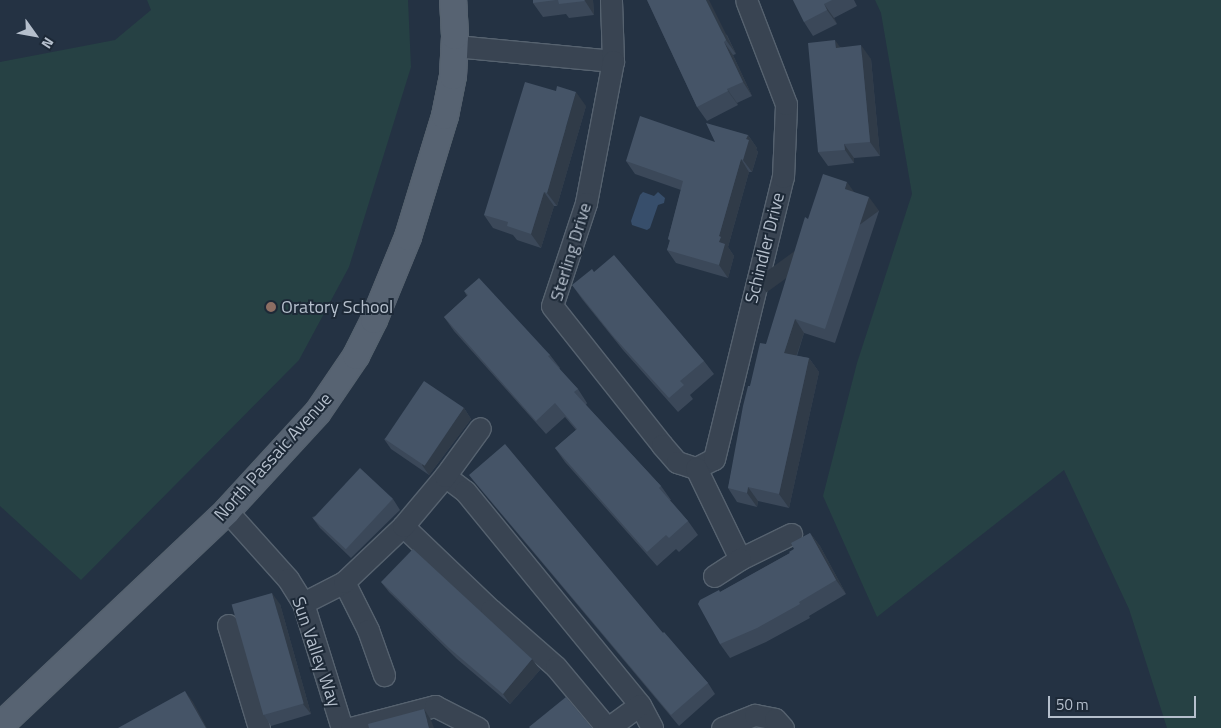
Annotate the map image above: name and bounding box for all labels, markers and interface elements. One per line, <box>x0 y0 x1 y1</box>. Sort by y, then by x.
north arrow <box>10 10 60 60</box>
text: N <box>37 34 60 53</box>
street label: Schindler Drive <box>741 190 789 306</box>
street label: Sterling Drive <box>546 200 596 304</box>
place label: Oratory School <box>281 296 393 318</box>
marker: Oratory School <box>265 301 277 313</box>
street label: North Passaic Avenue <box>210 388 336 526</box>
street label: Sun Valley Way <box>287 594 345 710</box>
scale bar <box>1051 686 1198 718</box>
text: 50 m <box>1056 693 1089 716</box>

